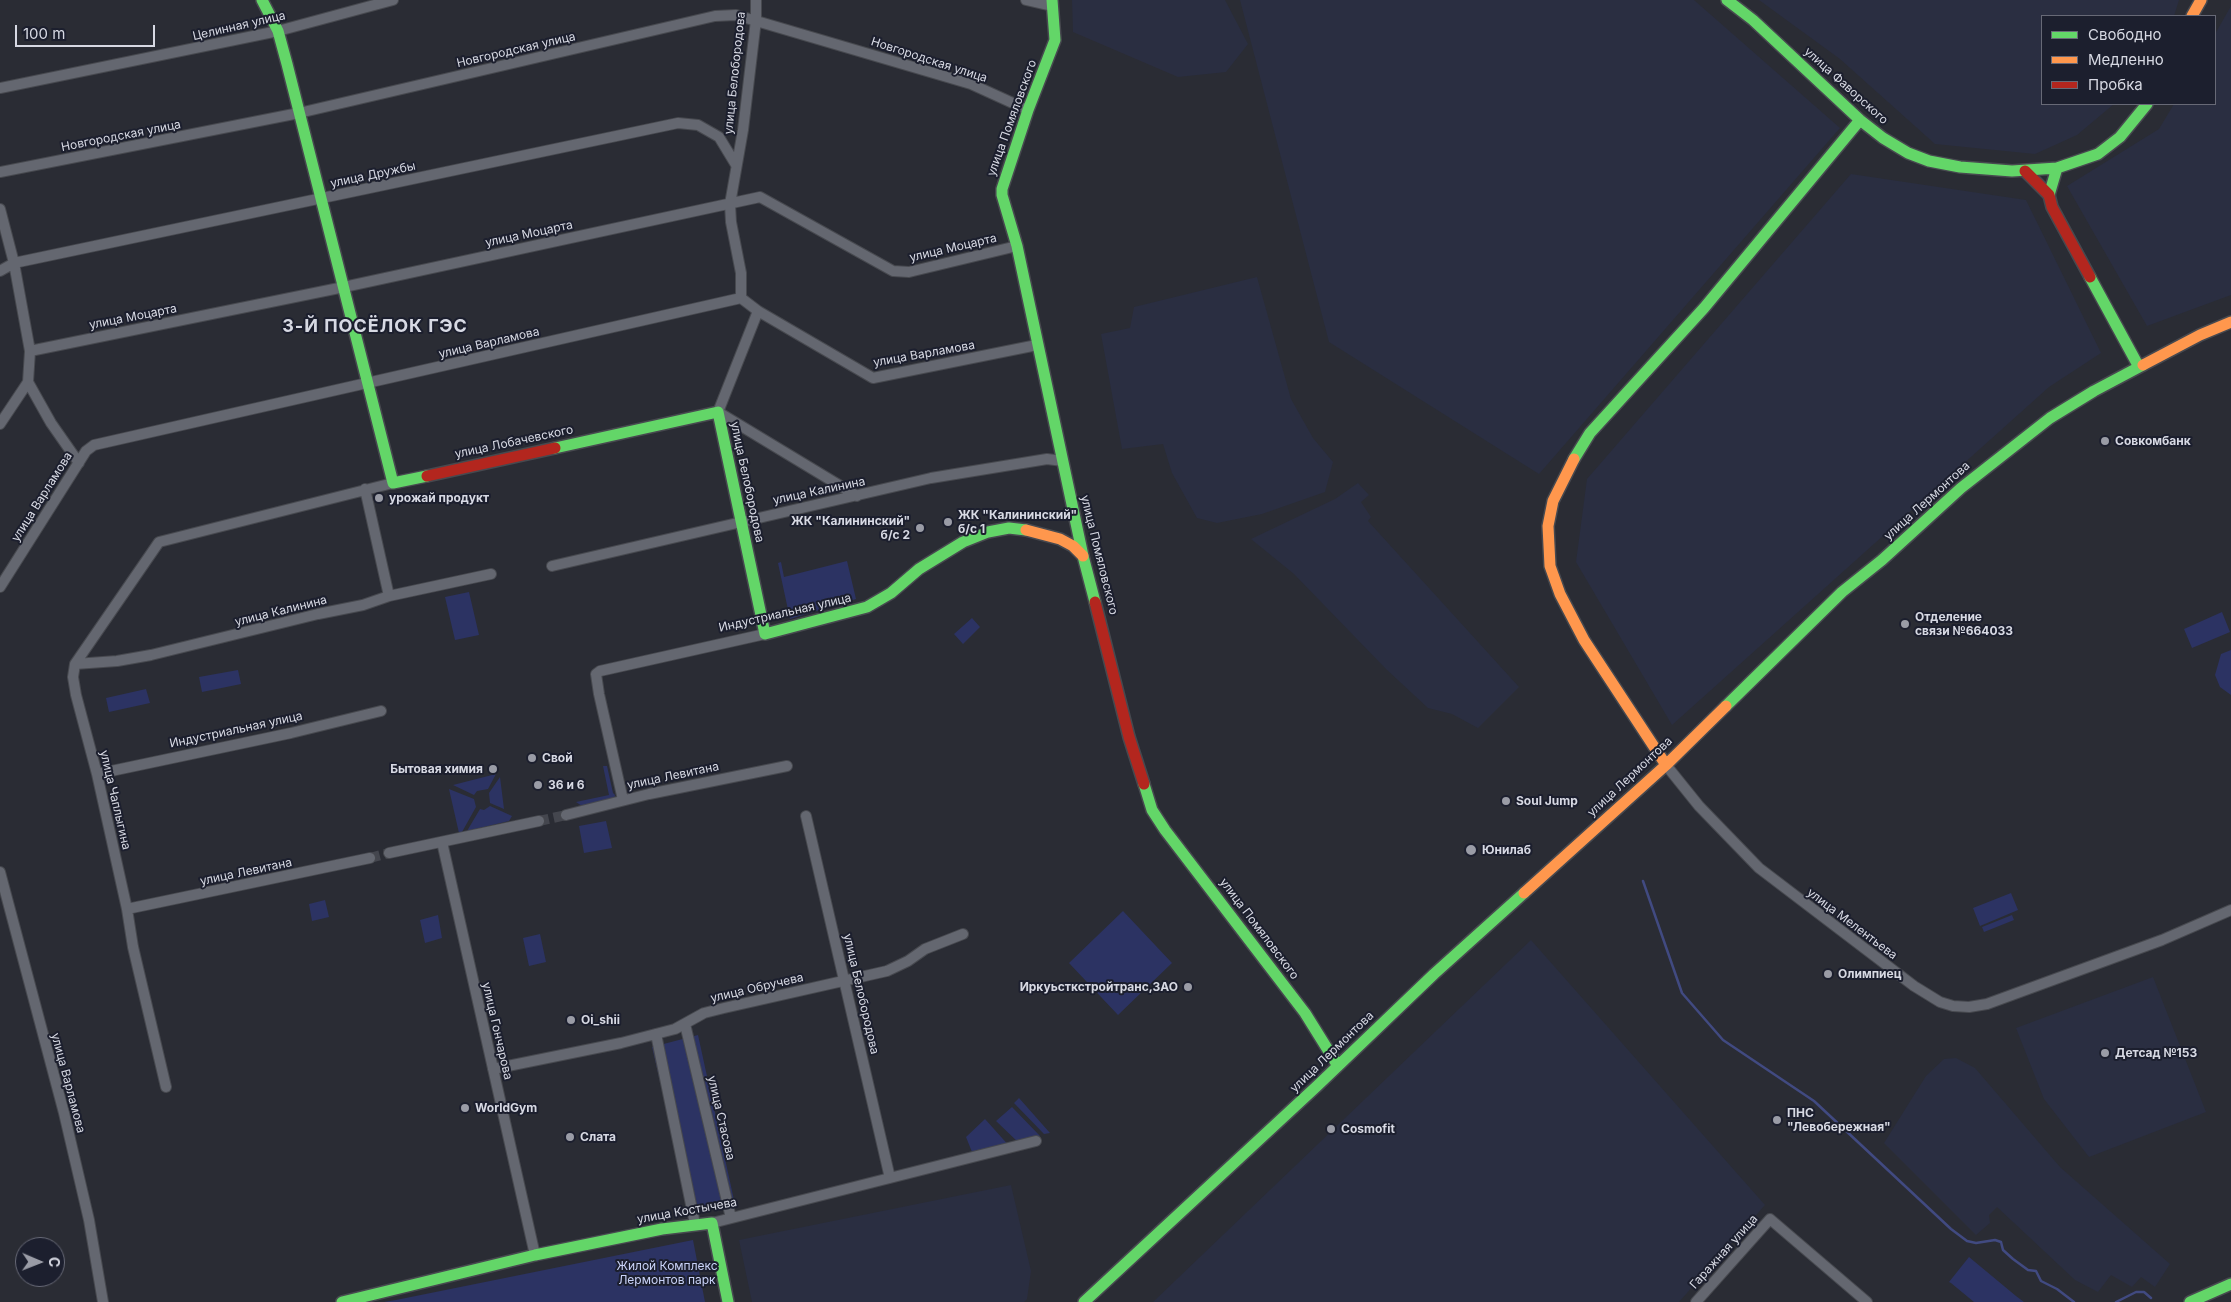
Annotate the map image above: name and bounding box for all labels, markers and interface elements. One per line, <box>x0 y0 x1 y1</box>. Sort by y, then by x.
street label: Целинная улица <box>191 8 287 44</box>
street label: улица Белобородова <box>721 11 749 135</box>
scale bar <box>18 15 158 47</box>
legend <box>2041 15 2216 105</box>
text: 100 m <box>23 24 65 43</box>
text: Свободно <box>2088 25 2162 44</box>
street label: Новгородская улица <box>455 29 577 71</box>
street label: Новгородская улица <box>869 34 989 86</box>
street label: улица Фаворского <box>1801 45 1891 127</box>
text: Медленно <box>2088 50 2164 69</box>
street label: улица Помяловского <box>984 58 1040 178</box>
text: Пробка <box>2088 75 2143 94</box>
street label: Новгородская улица <box>60 117 182 155</box>
street label: улица Дружбы <box>329 159 417 191</box>
street label: улица Моцарта <box>484 218 574 250</box>
street label: улица Моцарта <box>908 231 998 265</box>
street label: улица Моцарта <box>88 301 178 333</box>
district label: 3-Й ПОСЁЛОК ГЭС <box>280 316 470 338</box>
street label: улица Варламова <box>437 324 541 362</box>
street label: улица Варламова <box>872 338 976 370</box>
street label: улица Белобородова <box>727 420 767 544</box>
street label: улица Лобачевского <box>453 422 575 462</box>
place label: Совкомбанк <box>2115 434 2191 448</box>
marker: Совкомбанк <box>2099 435 2111 447</box>
street label: улица Варламова <box>9 450 75 544</box>
street label: улица Лермонтова <box>1881 459 1973 543</box>
street label: улица Калинина <box>771 474 867 508</box>
place label: урожай продукт <box>389 491 489 505</box>
marker: урожай продукт <box>373 492 385 504</box>
street label: улица Помяловского <box>1077 494 1121 616</box>
place label: ЖК "Калининский" б/с 1 <box>958 508 1077 536</box>
place label: ЖК "Калининский" б/с 2 <box>791 514 910 542</box>
marker: ЖК "Калининский" б/с 1 <box>942 516 954 528</box>
marker: ЖК "Калининский" б/с 2 <box>914 522 926 534</box>
street label: Индустриальная улица <box>717 591 853 635</box>
street label: улица Калинина <box>234 593 328 629</box>
place label: Отделение связи №664033 <box>1915 610 2013 638</box>
marker: Отделение связи №664033 <box>1899 618 1911 630</box>
street label: Индустриальная улица <box>168 709 304 751</box>
street label: улица Лермонтова <box>1585 734 1675 820</box>
street label: улица Чаплыгина <box>97 749 133 851</box>
place label: Свой <box>542 751 573 765</box>
marker: Свой <box>526 752 538 764</box>
street label: улица Левитана <box>626 759 720 793</box>
place label: Бытовая химия <box>390 762 483 776</box>
marker: Бытовая химия <box>487 763 499 775</box>
place label: 36 и 6 <box>548 778 584 792</box>
marker: 36 и 6 <box>532 779 544 791</box>
place label: Soul Jump <box>1516 794 1578 808</box>
marker: Soul Jump <box>1500 795 1512 807</box>
marker: Юнилаб <box>1464 843 1478 857</box>
place label: Юнилаб <box>1482 843 1531 857</box>
street label: улица Левитана <box>199 855 293 889</box>
street label: улица Помяловского <box>1216 876 1302 982</box>
street label: улица Мелентьева <box>1804 885 1900 963</box>
street label: улица Белобородова <box>840 932 882 1056</box>
place label: Олимпиец <box>1838 967 1902 981</box>
marker: Олимпиец <box>1822 968 1834 980</box>
street label: улица Обручева <box>709 970 805 1006</box>
place label: Иркуьсткстройтранс,ЗАО <box>1020 980 1178 994</box>
street label: улица Гончарова <box>479 981 515 1081</box>
marker: Иркуьсткстройтранс,ЗАО <box>1182 981 1194 993</box>
street label: улица Лермонтова <box>1287 1008 1377 1096</box>
place label: Oi_shii <box>581 1013 620 1027</box>
marker: Oi_shii <box>565 1014 577 1026</box>
street label: улица Варламова <box>48 1031 88 1135</box>
place label: Детсад №153 <box>2115 1046 2197 1060</box>
marker: Детсад №153 <box>2099 1047 2111 1059</box>
street label: улица Стасова <box>704 1074 738 1162</box>
place label: WorldGym <box>475 1101 537 1115</box>
marker: WorldGym <box>459 1102 471 1114</box>
place label: ПНС "Левобережная" <box>1787 1106 1891 1134</box>
marker: ПНС "Левобережная" <box>1771 1114 1783 1126</box>
place label: Cosmofit <box>1341 1122 1395 1136</box>
marker: Cosmofit <box>1325 1123 1337 1135</box>
place label: Слата <box>580 1130 616 1144</box>
marker: Слата <box>564 1131 576 1143</box>
street label: улица Костычева <box>636 1195 738 1227</box>
street label: Гаражная улица <box>1687 1212 1761 1292</box>
north arrow <box>15 1237 65 1287</box>
text: С <box>46 1257 63 1268</box>
park label: Жилой Комплекс Лермонтов парк <box>616 1259 718 1287</box>

